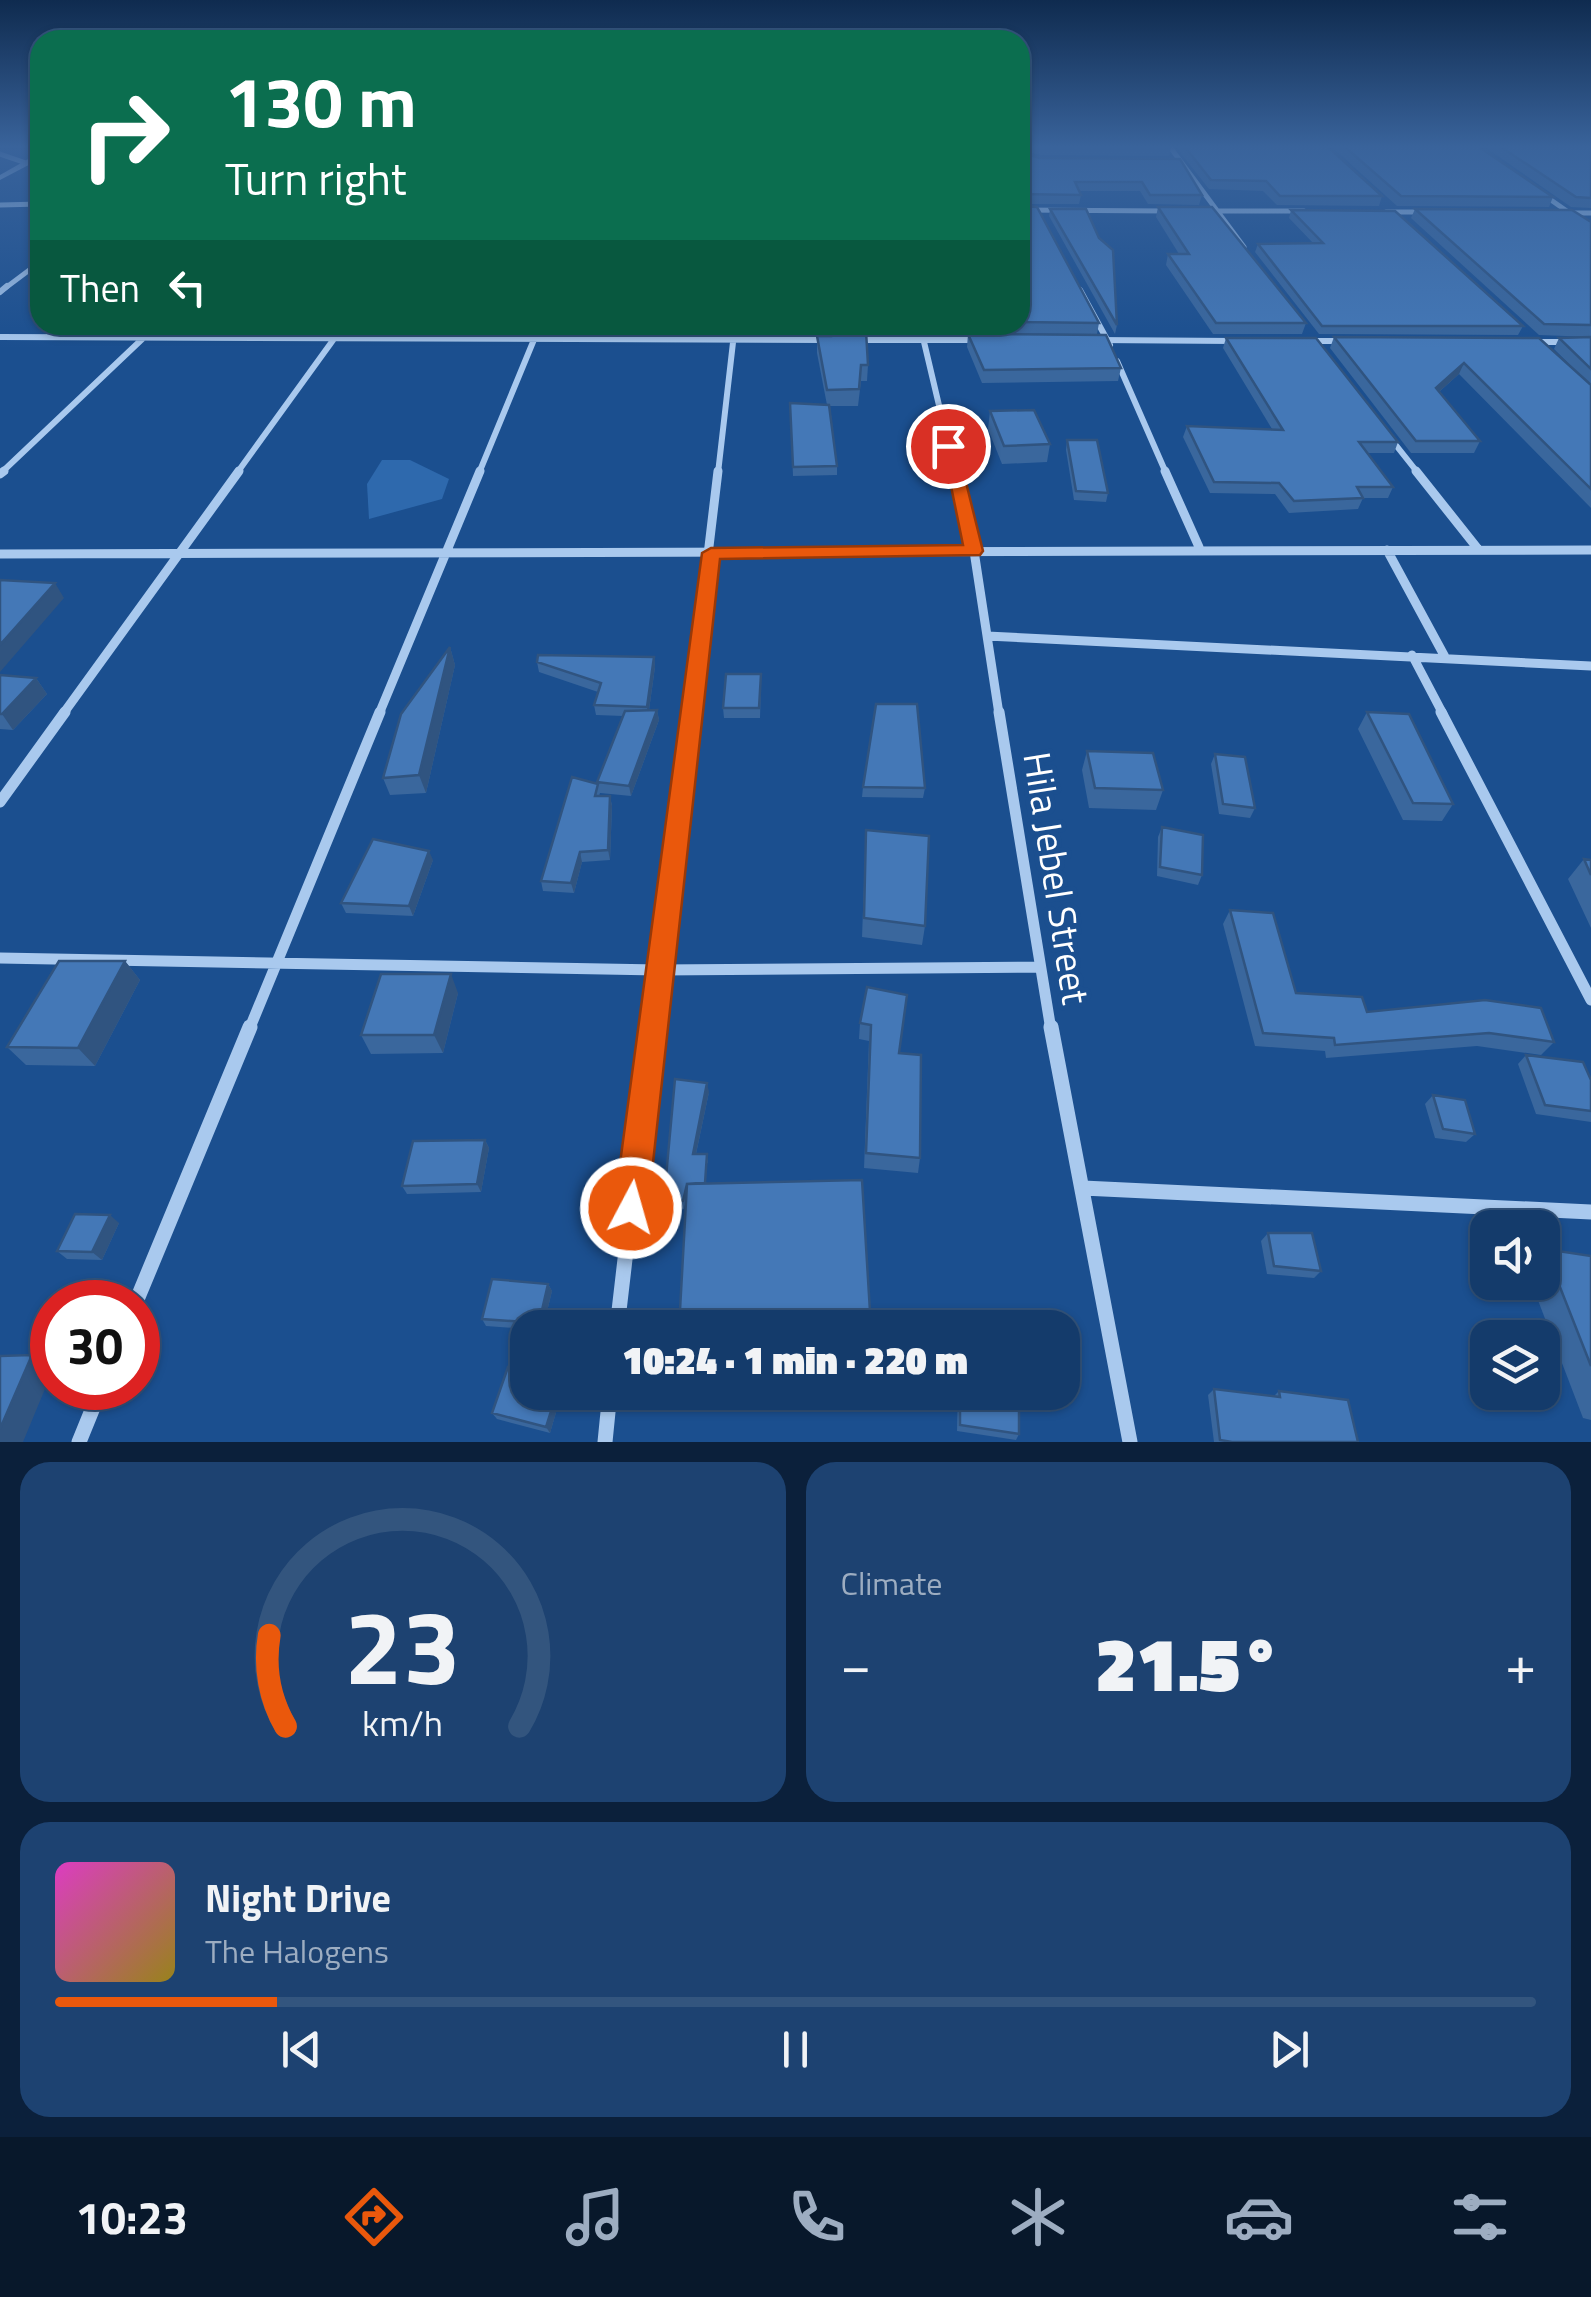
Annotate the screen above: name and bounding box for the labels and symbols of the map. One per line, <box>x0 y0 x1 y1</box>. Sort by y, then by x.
pin <box>906 404 991 489</box>
street label: Hila Jebel Street <box>1008 748 1106 1008</box>
position arrow <box>579 1156 683 1260</box>
speed limit sign: 30 <box>30 1280 160 1410</box>

